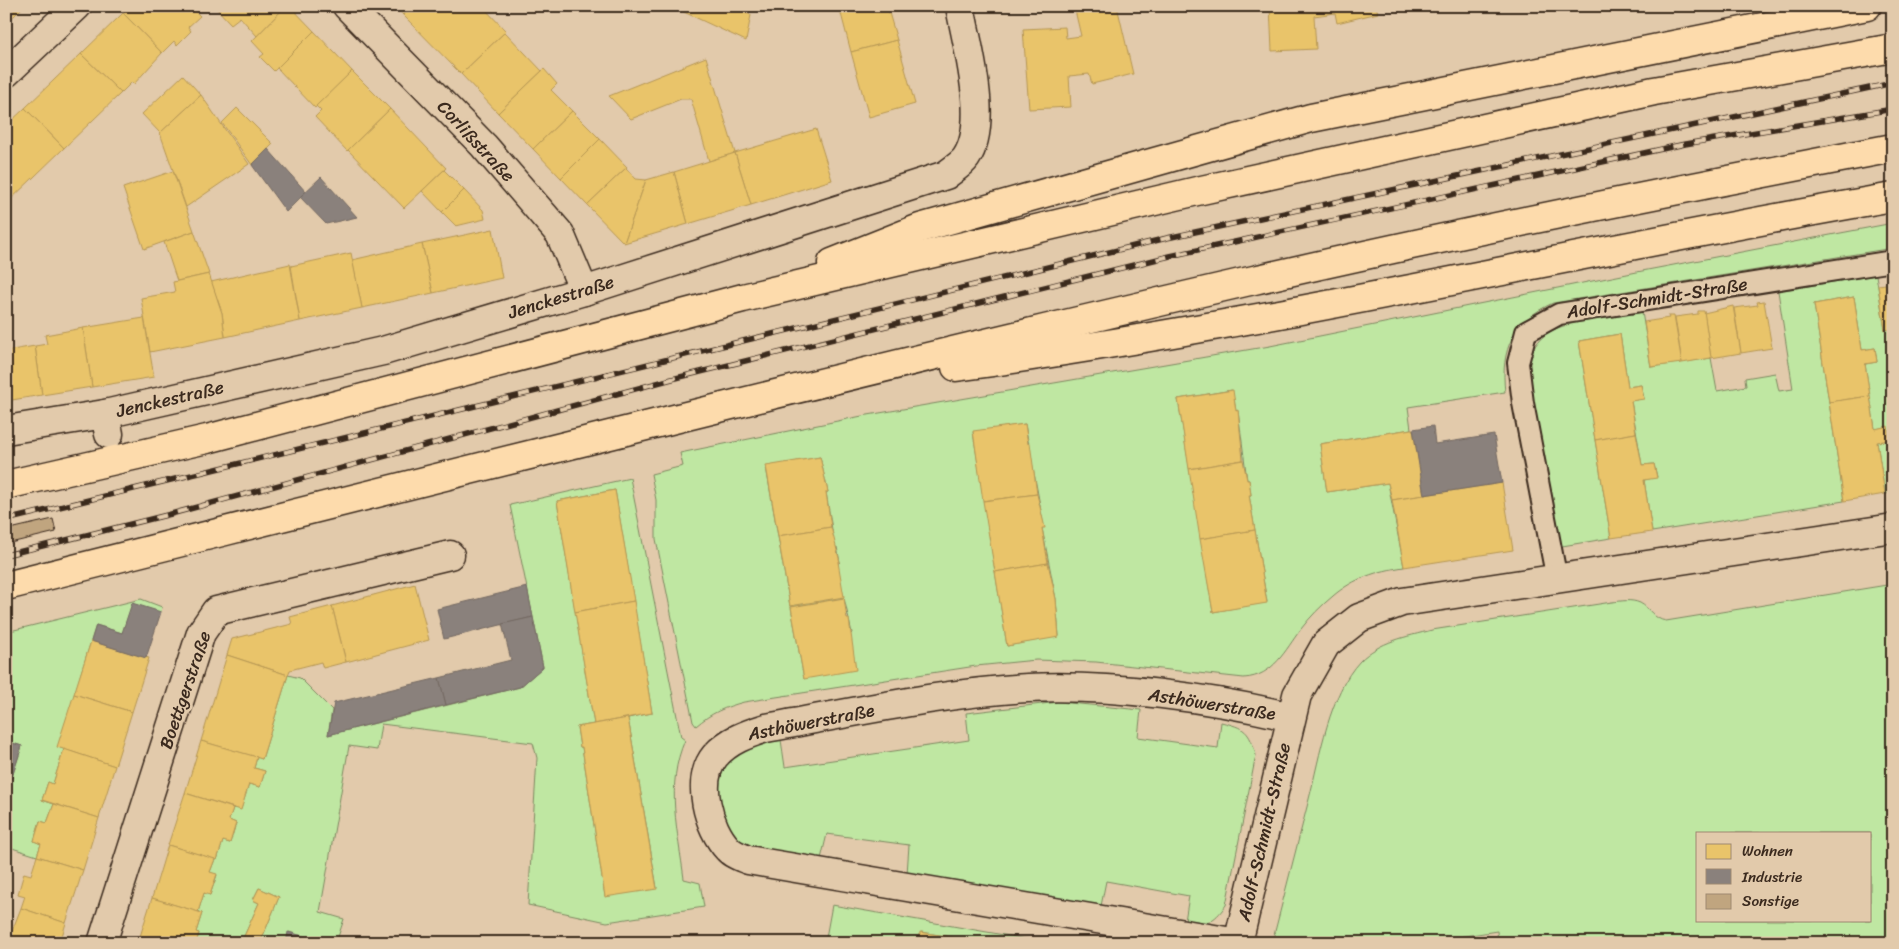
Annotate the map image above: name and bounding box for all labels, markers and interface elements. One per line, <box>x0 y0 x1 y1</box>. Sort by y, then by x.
street label: Corlißstraße <box>429 92 523 190</box>
street label: Jenckestraße <box>503 266 618 329</box>
street label: Adolf-Schmidt-Straße <box>1563 268 1750 328</box>
street label: Jenckestraße <box>112 371 227 427</box>
street label: Boettgerstraße <box>150 627 220 753</box>
street label: Asthöwerstraße <box>1145 678 1278 730</box>
street label: Asthöwerstraße <box>744 694 877 750</box>
street label: Adolf-Schmidt-Straße <box>1228 739 1300 926</box>
legend <box>1696 832 1872 922</box>
text: Wohnen <box>1742 838 1793 864</box>
text: Industrie <box>1741 864 1802 890</box>
text: Sonstige <box>1742 888 1799 914</box>

